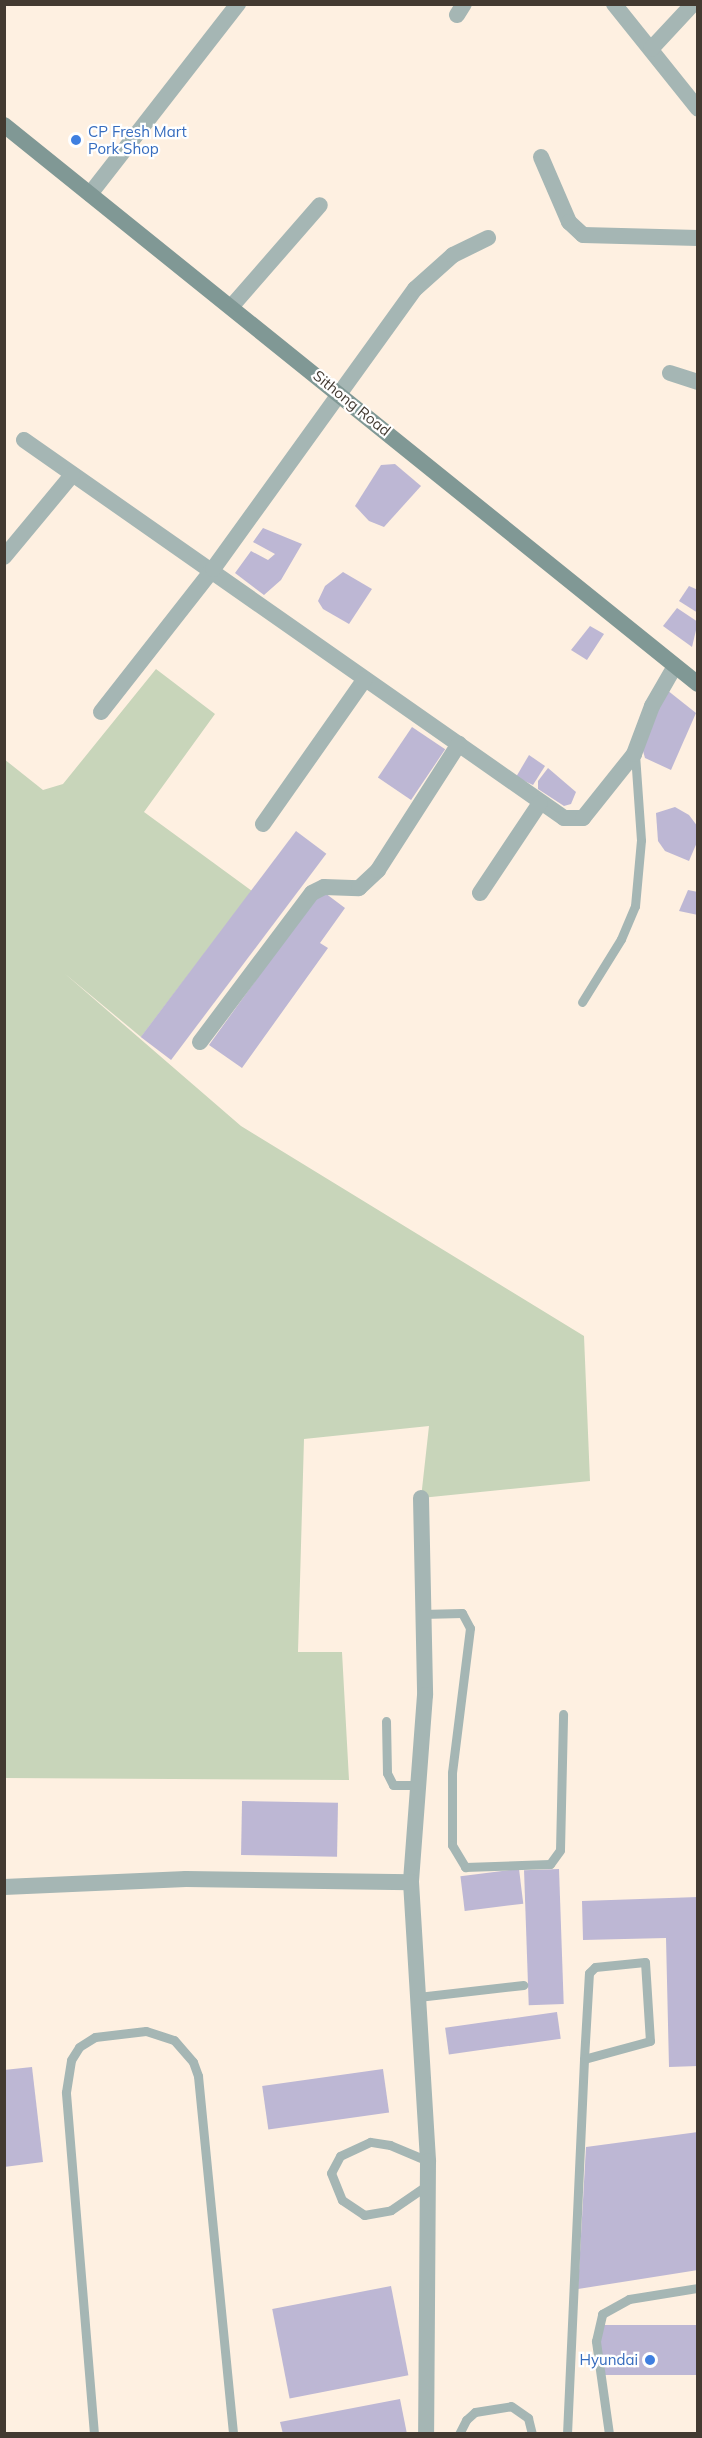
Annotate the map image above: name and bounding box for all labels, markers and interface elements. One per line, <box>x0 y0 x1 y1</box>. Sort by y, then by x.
place label: CP Fresh Mart Pork Shop <box>88 122 187 157</box>
marker: CP Fresh Mart Pork Shop <box>69 133 83 147</box>
street label: Sithong Road <box>310 366 394 440</box>
place label: Hyundai <box>580 2351 638 2369</box>
marker: Hyundai <box>643 2353 657 2367</box>

